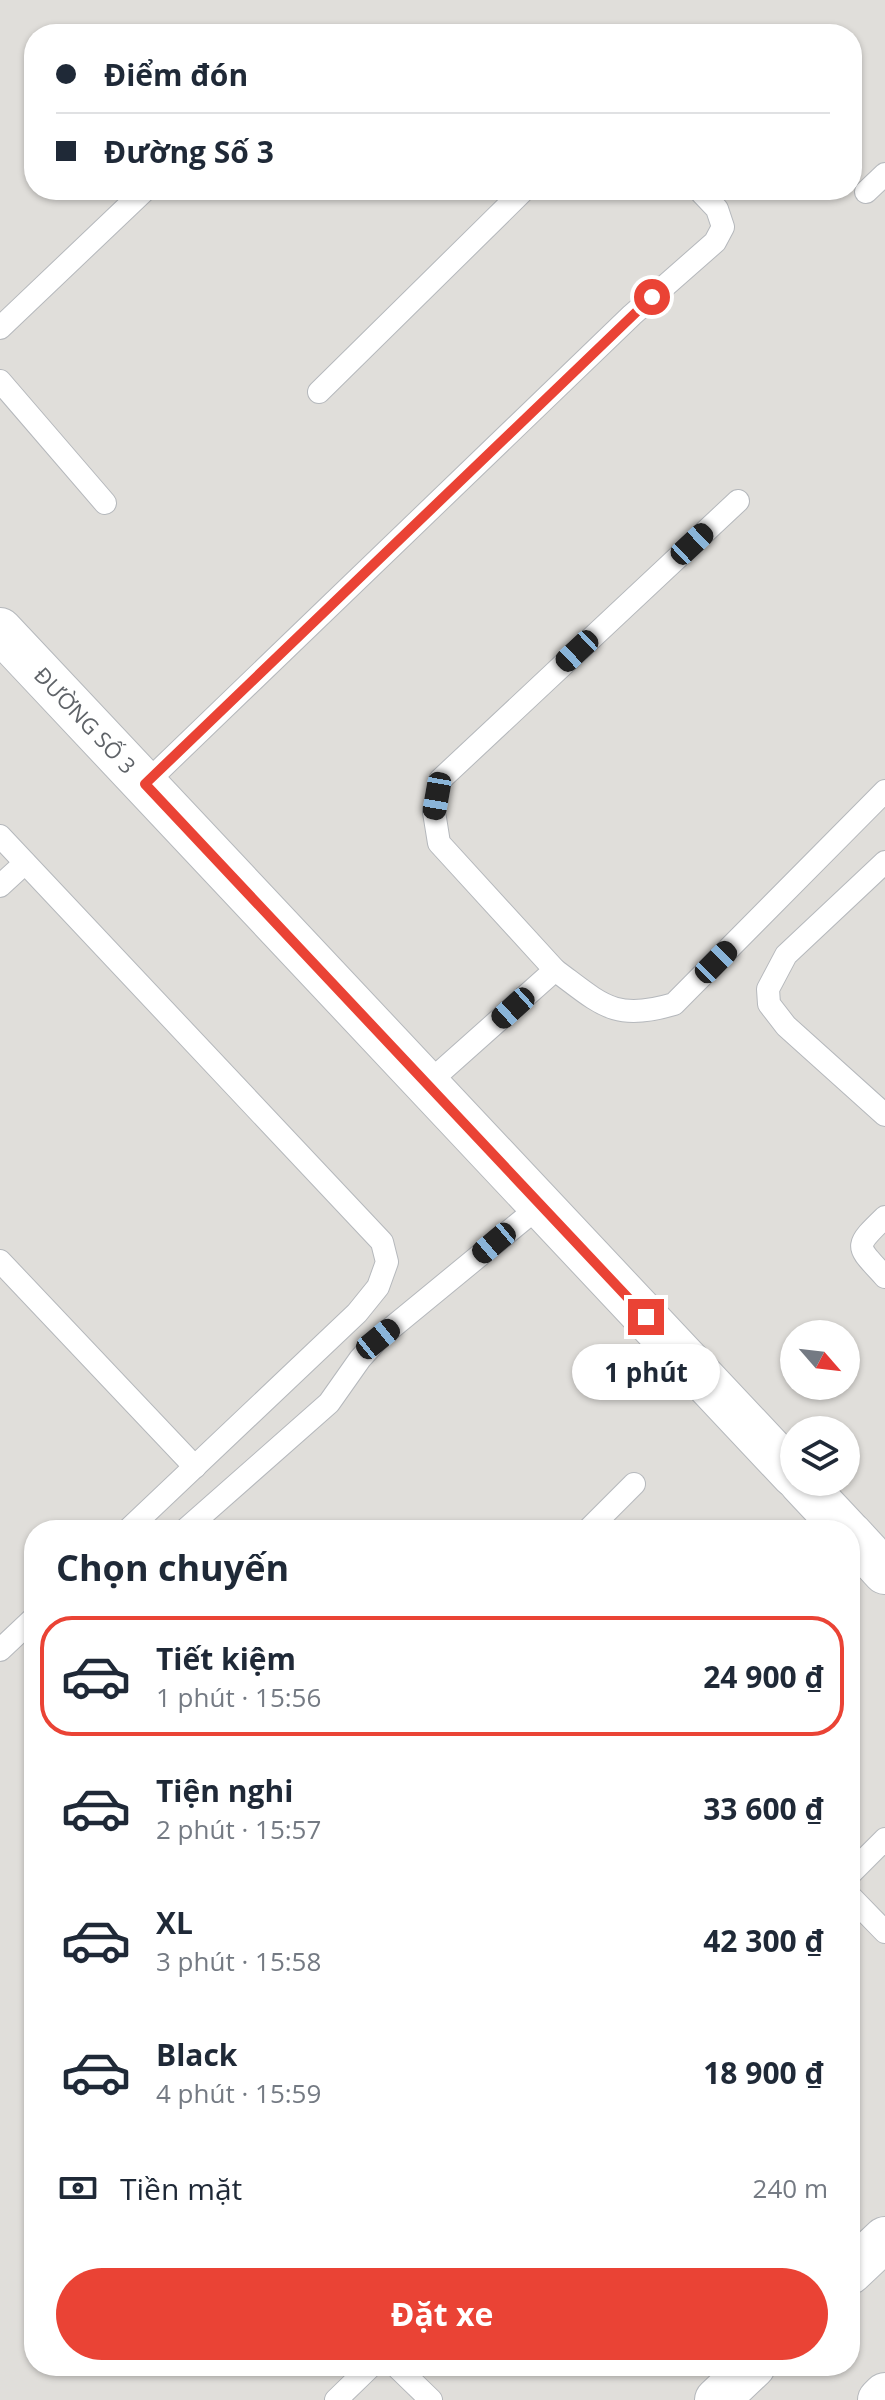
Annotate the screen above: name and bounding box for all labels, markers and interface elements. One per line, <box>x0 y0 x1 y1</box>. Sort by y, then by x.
text: Điểm đón <box>104 54 248 95</box>
text: Đường Số 3 <box>104 131 274 172</box>
route start <box>634 279 670 315</box>
car <box>666 519 718 569</box>
car <box>551 626 603 676</box>
street label: ĐƯỜNG SỐ 3 <box>28 660 143 779</box>
car <box>421 770 453 822</box>
car <box>691 937 741 987</box>
car <box>487 983 539 1033</box>
car <box>468 1218 520 1268</box>
route end <box>628 1299 664 1335</box>
car <box>352 1315 404 1363</box>
north arrow <box>780 1320 860 1400</box>
map controls <box>780 1320 860 1496</box>
callout: 1 phút <box>572 1345 720 1401</box>
text: 1 phút <box>604 1354 688 1390</box>
button: layers <box>780 1416 860 1496</box>
text: Chọn chuyến <box>56 1543 289 1592</box>
text: Tiết kiệm <box>156 1638 296 1679</box>
icon: car <box>60 1640 132 1712</box>
text: 24 900 ₫ <box>703 1656 824 1697</box>
text: 1 phút · 15:56 <box>156 1679 321 1715</box>
text: Tiện nghi <box>156 1770 293 1811</box>
icon: car <box>60 1772 132 1844</box>
text: 33 600 ₫ <box>703 1788 824 1829</box>
text: 2 phút · 15:57 <box>156 1811 321 1847</box>
text: XL <box>156 1902 193 1943</box>
icon: car <box>60 1904 132 1976</box>
text: 42 300 ₫ <box>703 1920 824 1961</box>
text: 3 phút · 15:58 <box>156 1943 321 1979</box>
text: Black <box>156 2034 237 2075</box>
icon: car <box>60 2036 132 2108</box>
text: 18 900 ₫ <box>703 2052 824 2093</box>
text: 4 phút · 15:59 <box>156 2075 321 2111</box>
icon: cash <box>56 2166 100 2210</box>
text: Tiền mặt <box>120 2168 242 2209</box>
text: 240 m <box>753 2170 828 2206</box>
button: Đặt xe <box>56 2268 828 2360</box>

